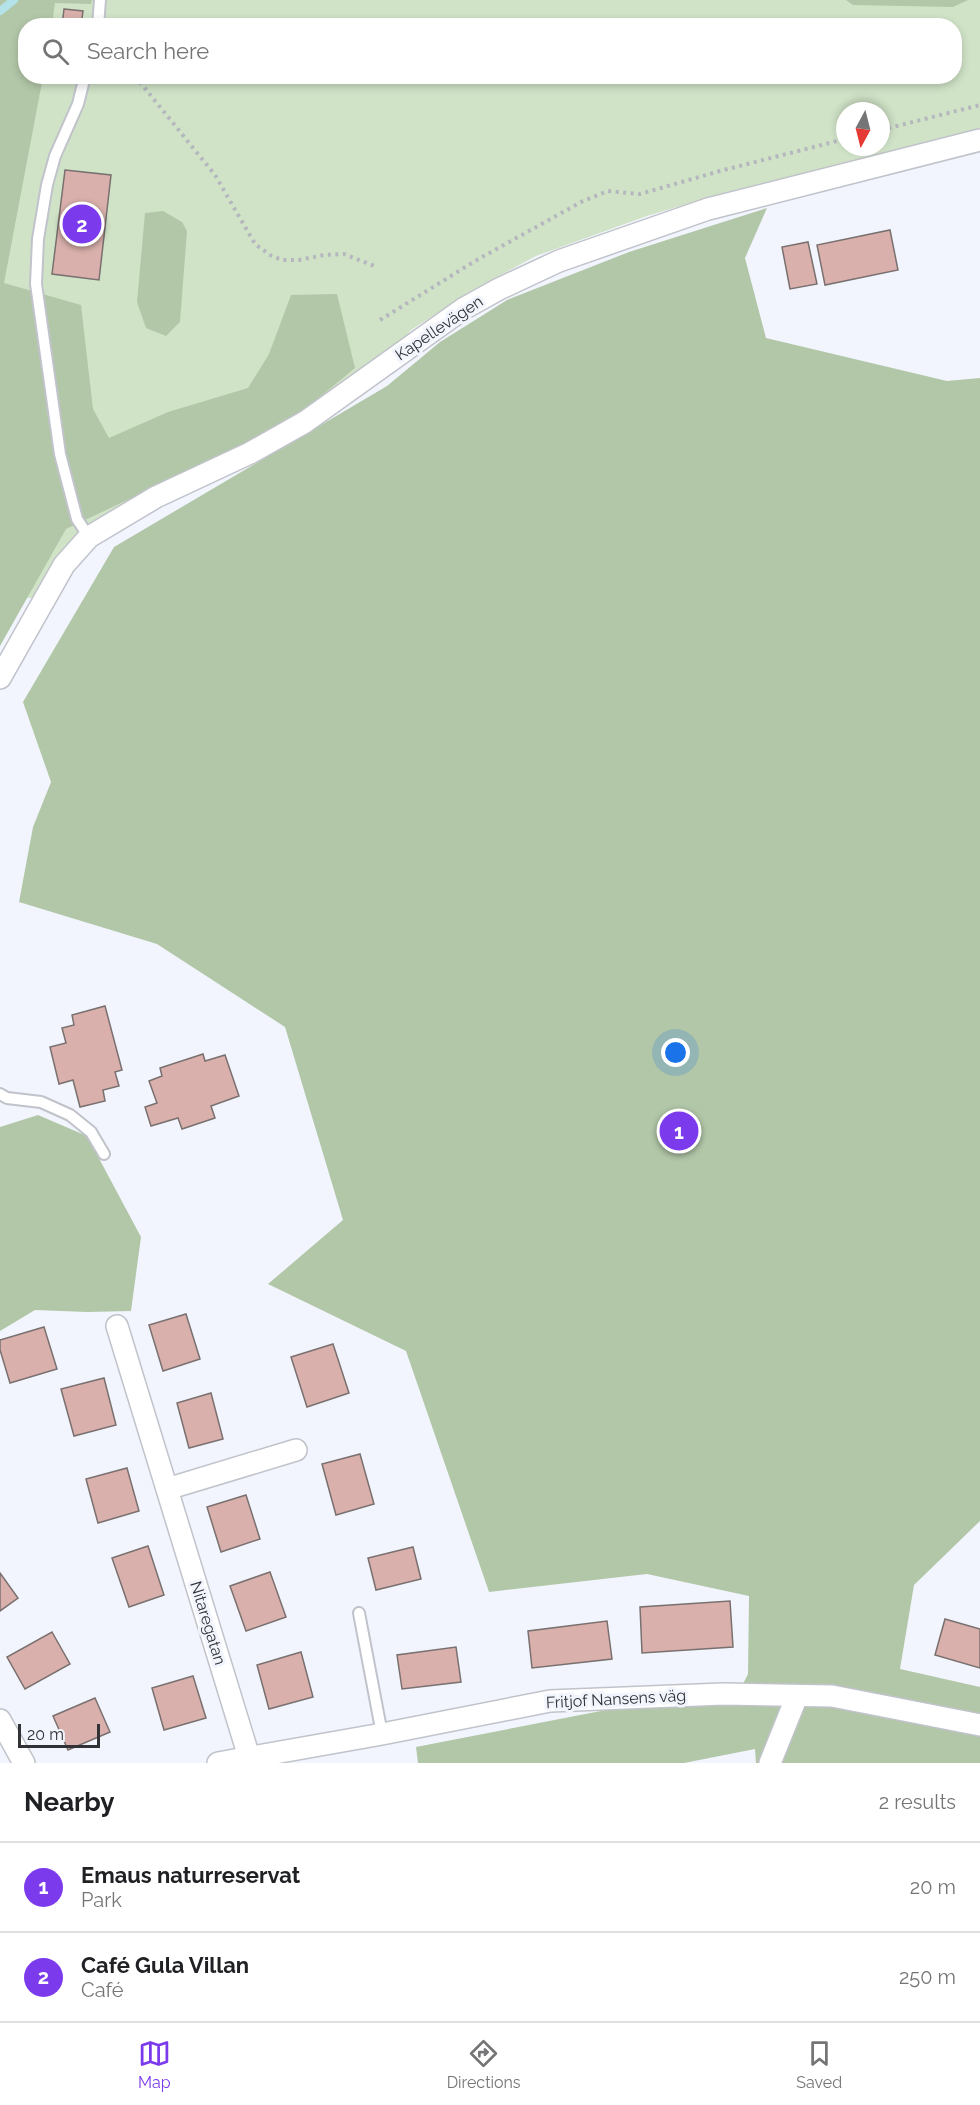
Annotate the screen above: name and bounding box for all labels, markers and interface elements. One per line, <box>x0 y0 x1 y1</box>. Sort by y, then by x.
search box <box>18 18 962 84</box>
icon: search <box>39 35 72 68</box>
text: Search here <box>87 38 209 64</box>
north arrow <box>836 102 890 156</box>
pin: 2 <box>62 202 101 246</box>
street label: Kapellevägen <box>391 292 487 364</box>
your location <box>661 1038 690 1067</box>
pin: 1 <box>660 1108 698 1154</box>
street label: Nitaregatan <box>186 1579 230 1667</box>
street label: Fritjof Nansens väg <box>545 1686 687 1712</box>
scale bar <box>18 1721 100 1748</box>
text: 20 m <box>27 1725 64 1744</box>
text: Nearby <box>24 1787 114 1817</box>
text: 2 results <box>879 1790 956 1814</box>
text: Emaus naturreservat <box>81 1862 300 1888</box>
text: 1 <box>39 1875 48 1899</box>
text: 20 m <box>910 1875 956 1899</box>
text: Park <box>81 1888 122 1912</box>
text: Café Gula Villan <box>81 1952 249 1978</box>
text: 2 <box>38 1965 49 1989</box>
text: 250 m <box>899 1965 956 1989</box>
text: Café <box>81 1978 124 2002</box>
tab: Map <box>138 2037 171 2092</box>
tab: Directions <box>447 2037 521 2092</box>
tab: Saved <box>796 2037 842 2092</box>

